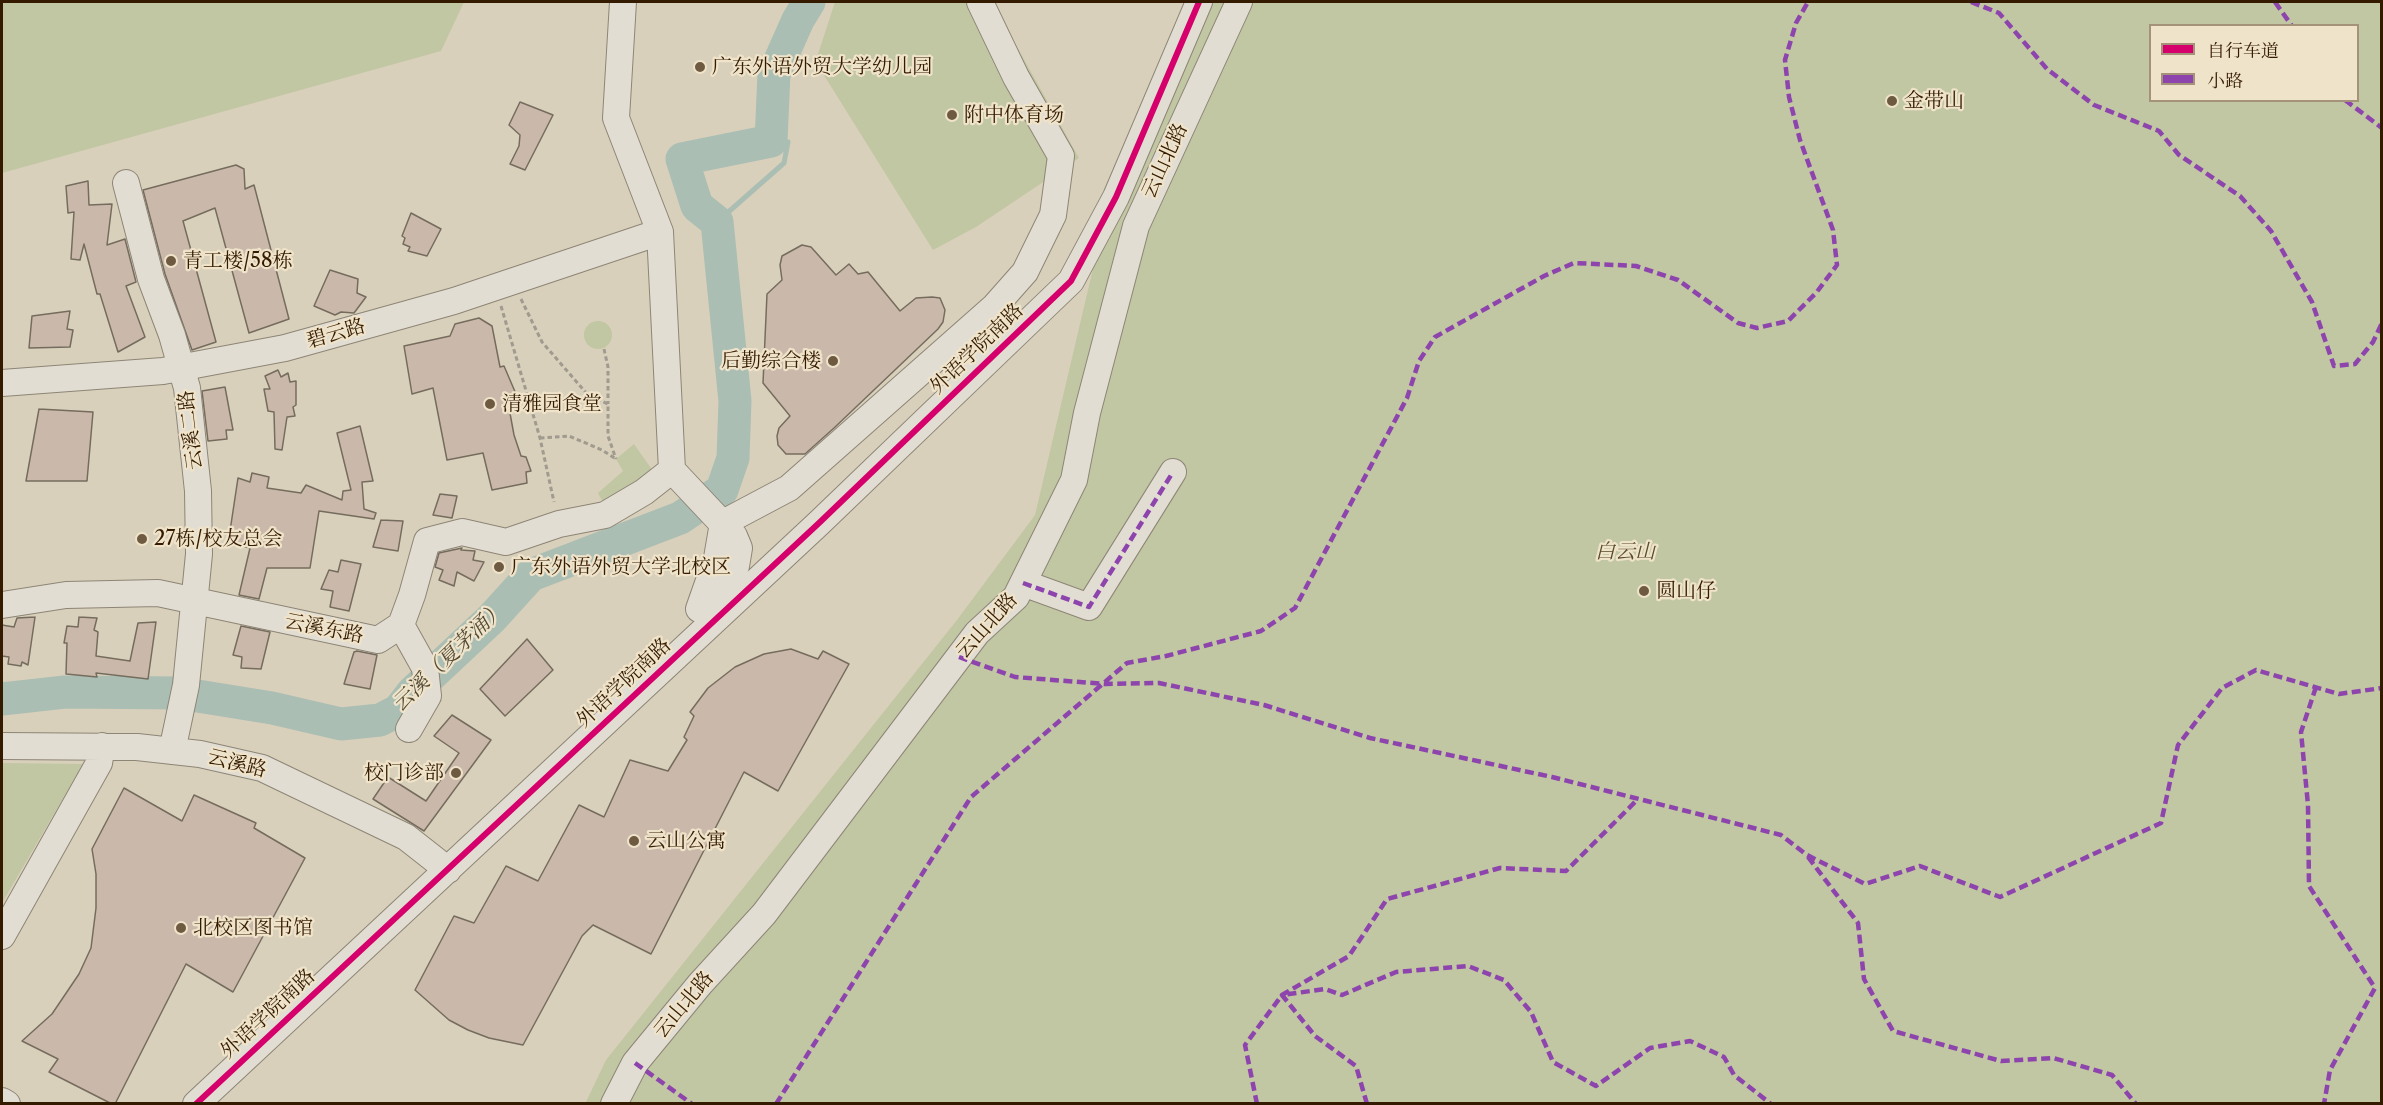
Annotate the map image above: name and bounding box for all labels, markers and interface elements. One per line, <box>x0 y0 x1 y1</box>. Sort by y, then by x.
legend <box>2149 24 2359 102</box>
text: 自行车道 <box>2207 40 2279 62</box>
place label: 广东外语外贸大学幼儿园 <box>712 55 932 79</box>
marker: 广东外语外贸大学幼儿园 <box>693 60 707 74</box>
text: 小路 <box>2207 70 2243 92</box>
place label: 金带山 <box>1904 89 1964 113</box>
marker: 金带山 <box>1885 94 1899 108</box>
place label: 附中体育场 <box>964 103 1064 127</box>
marker: 附中体育场 <box>945 108 959 122</box>
street label: 云山北路 <box>1137 120 1193 202</box>
place label: 青工楼/58栋 <box>183 249 293 273</box>
marker: 青工楼/58栋 <box>164 254 178 268</box>
street label: 外语学院南路 <box>926 299 1028 399</box>
street label: 碧云路 <box>304 314 368 354</box>
place label: 后勤综合楼 <box>721 349 821 373</box>
marker: 后勤综合楼 <box>826 354 840 368</box>
street label: 云溪二路 <box>174 389 208 471</box>
place label: 清雅园食堂 <box>502 392 602 416</box>
marker: 清雅园食堂 <box>483 397 497 411</box>
place label: 27栋/校友总会 <box>154 527 283 551</box>
marker: 27栋/校友总会 <box>135 532 149 546</box>
park label: 白云山 <box>1595 540 1655 564</box>
place label: 广东外语外贸大学北校区 <box>511 555 731 579</box>
marker: 广东外语外贸大学北校区 <box>492 560 506 574</box>
place label: 圆山仔 <box>1656 579 1716 603</box>
marker: 圆山仔 <box>1637 584 1651 598</box>
street label: 云山北路 <box>951 588 1023 664</box>
water label: 云溪（夏茅涌） <box>387 597 511 717</box>
street label: 云溪东路 <box>282 610 366 648</box>
street label: 外语学院南路 <box>572 633 676 733</box>
street label: 云溪路 <box>205 745 269 783</box>
place label: 校门诊部 <box>364 761 444 785</box>
marker: 校门诊部 <box>449 766 463 780</box>
place label: 云山公寓 <box>646 829 726 853</box>
marker: 云山公寓 <box>627 834 641 848</box>
place label: 北校区图书馆 <box>193 916 313 940</box>
marker: 北校区图书馆 <box>174 921 188 935</box>
street label: 外语学院南路 <box>216 964 320 1064</box>
street label: 云山北路 <box>649 967 719 1043</box>

